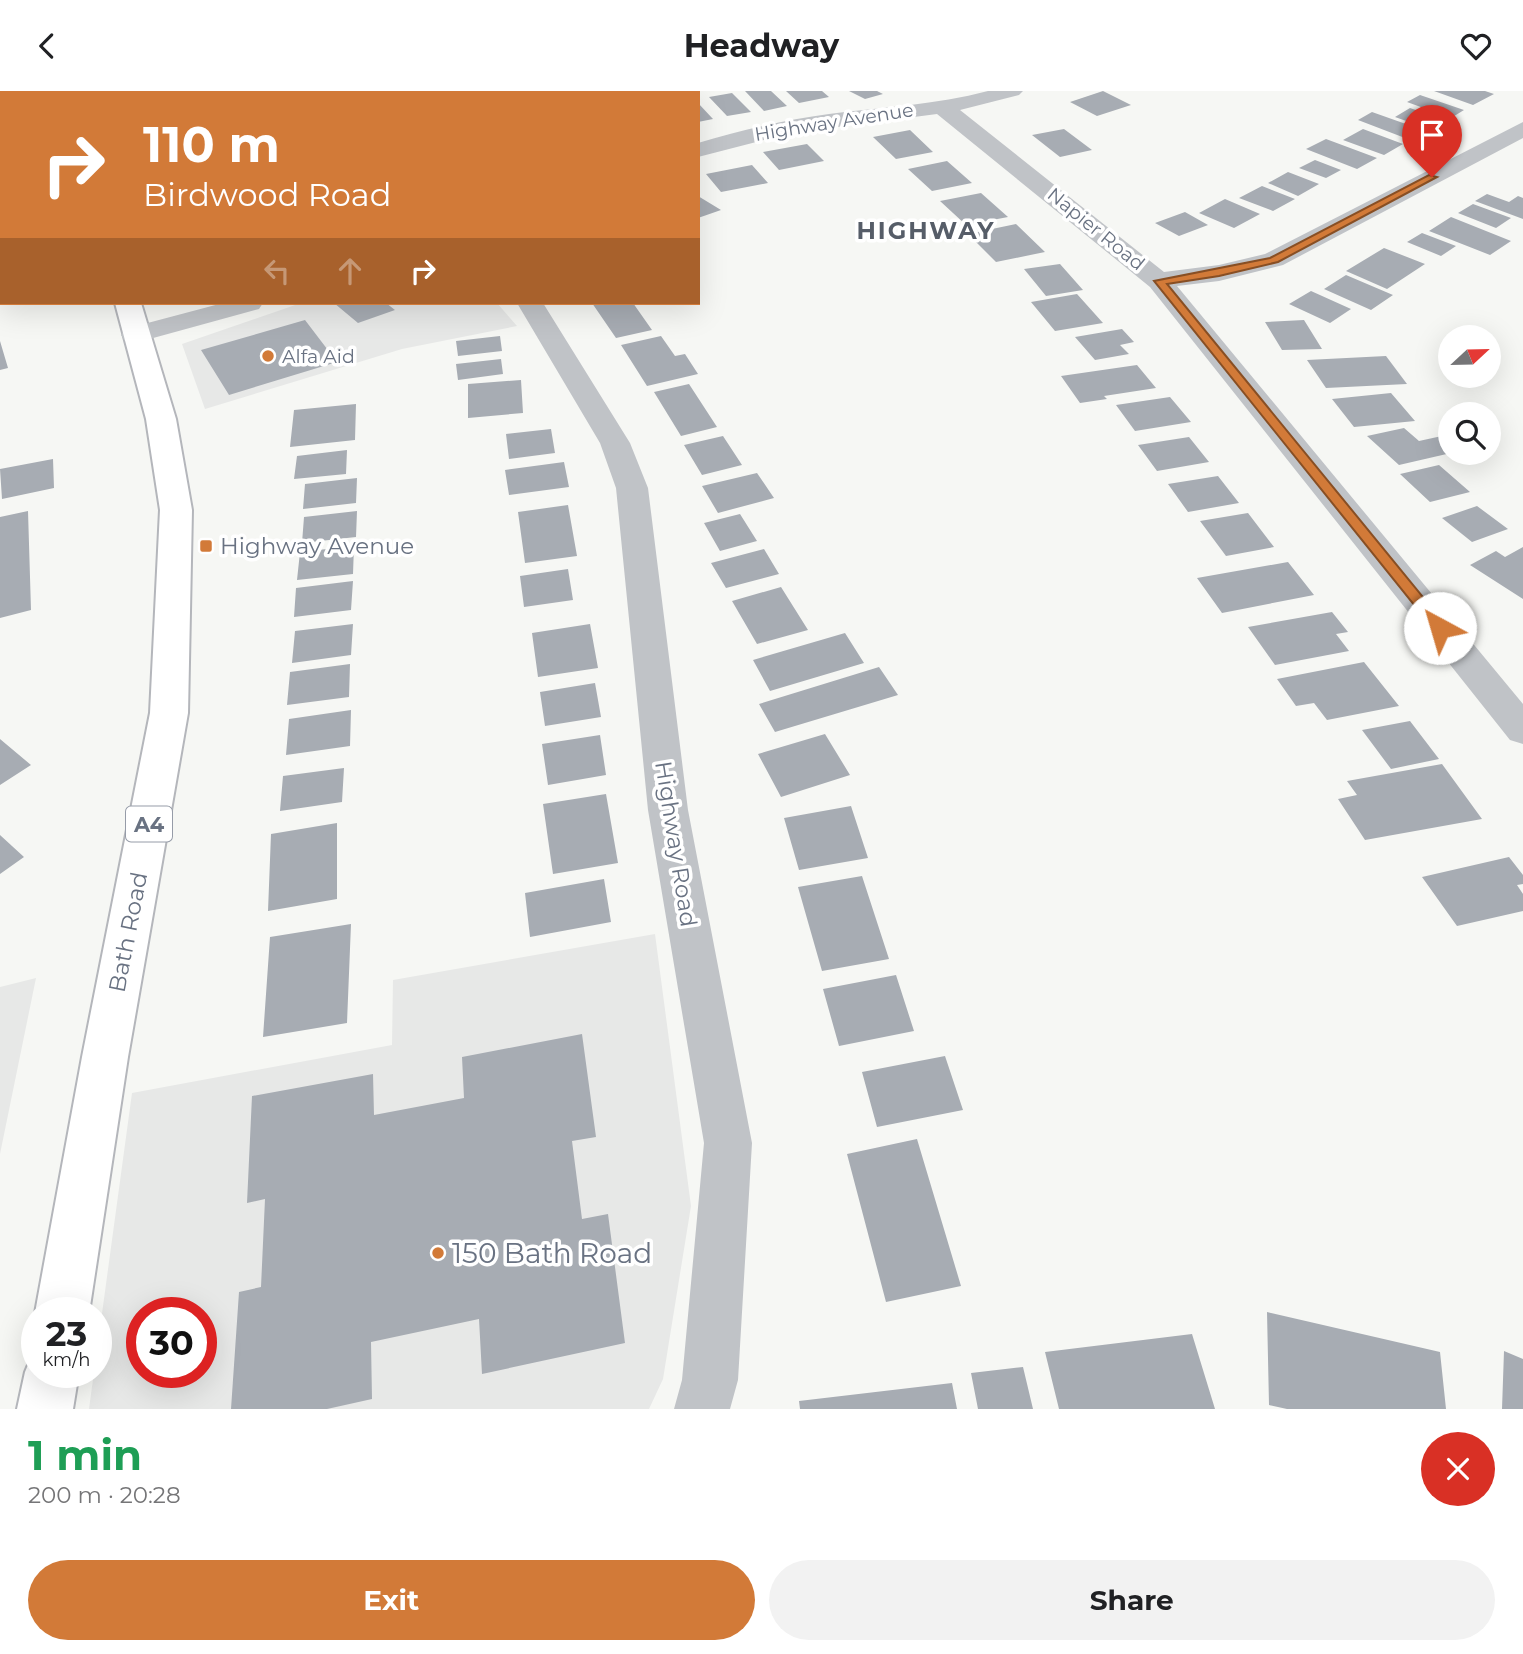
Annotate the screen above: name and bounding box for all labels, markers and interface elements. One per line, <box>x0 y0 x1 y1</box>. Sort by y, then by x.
text: Headway <box>684 26 839 65</box>
icon: back <box>28 27 66 65</box>
icon: heart <box>1457 27 1495 65</box>
street label: Highway Avenue <box>753 98 915 146</box>
pin <box>1402 105 1462 177</box>
text: 110 m <box>143 115 280 174</box>
icon: arrive <box>1413 116 1451 154</box>
icon: right <box>28 119 119 210</box>
text: Birdwood Road <box>143 175 391 214</box>
street label: Napier Road <box>1043 183 1149 275</box>
district label: HIGHWAY <box>856 216 996 245</box>
icon: left <box>258 252 296 290</box>
icon: ahead <box>331 252 369 290</box>
icon: right <box>404 252 442 290</box>
north arrow <box>1438 325 1502 389</box>
map controls <box>1438 325 1501 465</box>
place label: Alfa Aid <box>282 345 355 368</box>
marker: Alfa Aid <box>260 348 276 364</box>
button: search <box>1438 402 1501 465</box>
place label: Highway Avenue <box>220 532 414 560</box>
marker: Highway Avenue <box>198 538 214 554</box>
position arrow <box>1403 591 1477 665</box>
street label: Highway Road <box>649 759 703 929</box>
road number: A4 <box>126 807 172 841</box>
street label: Bath Road <box>103 869 153 995</box>
place label: 150 Bath Road <box>452 1236 652 1270</box>
marker: 150 Bath Road <box>430 1245 446 1261</box>
speed limit sign: 30 <box>126 1297 217 1388</box>
text: 23 <box>46 1312 87 1355</box>
text: km/h <box>42 1349 91 1371</box>
text: 1 min <box>28 1429 142 1481</box>
button: close <box>1421 1432 1495 1506</box>
text: 200 m · 20:28 <box>28 1481 181 1509</box>
button: Exit <box>28 1560 755 1640</box>
button: Share <box>769 1560 1495 1640</box>

